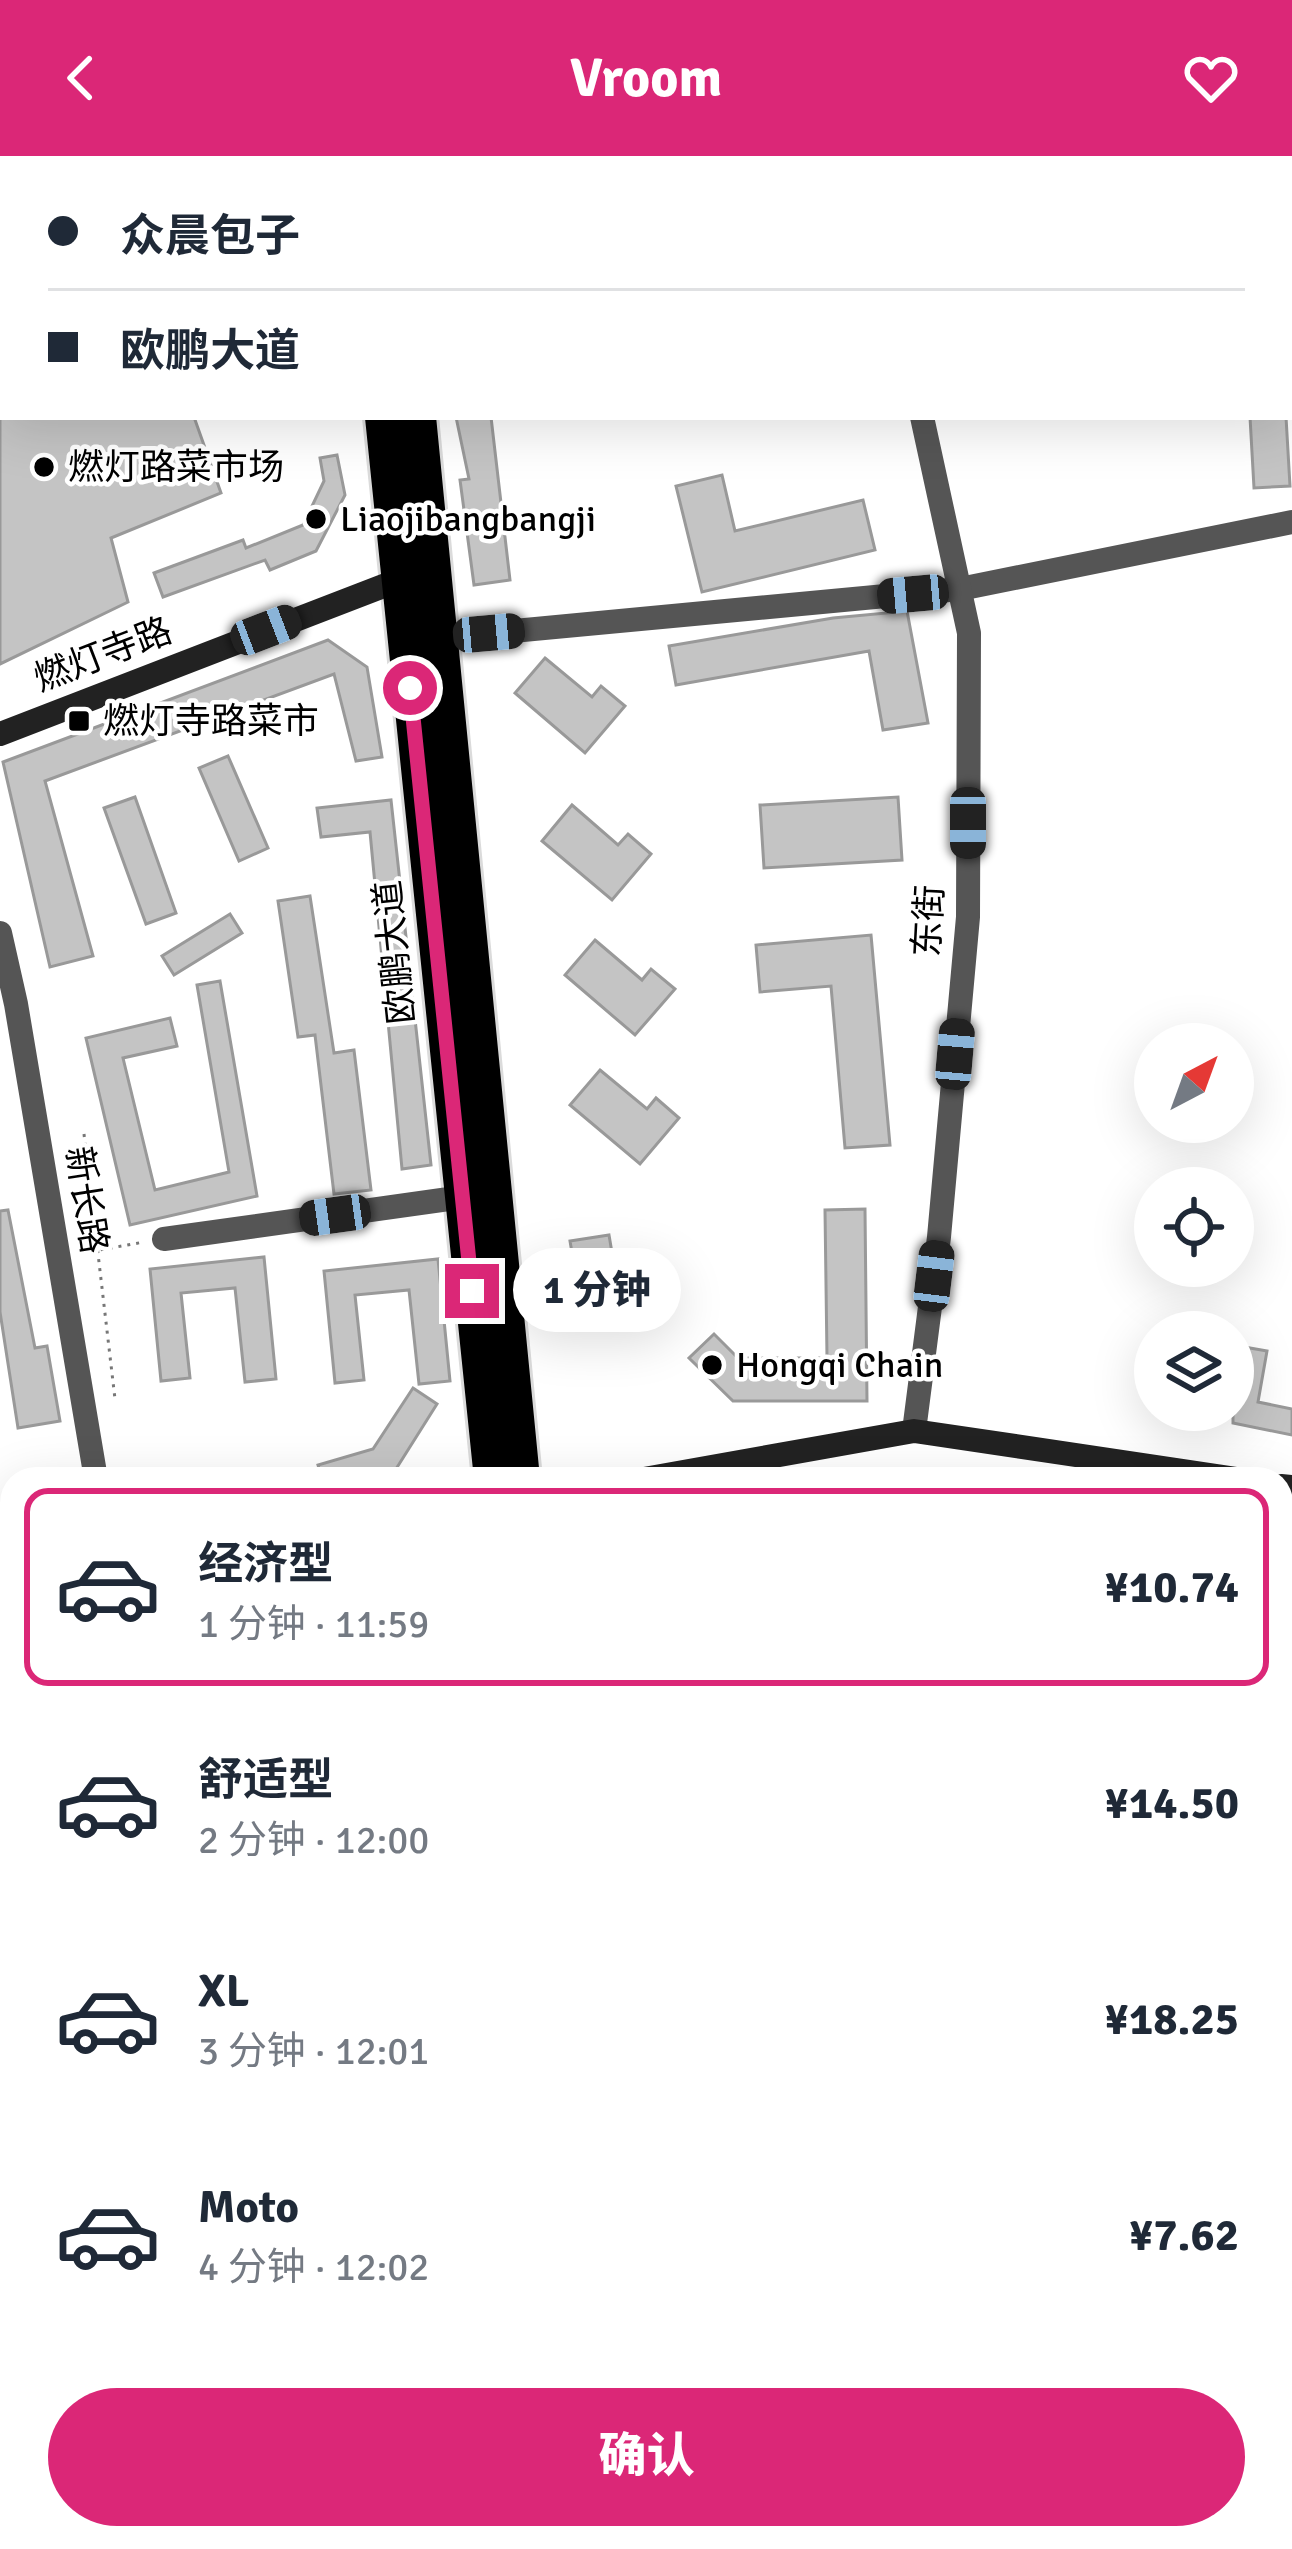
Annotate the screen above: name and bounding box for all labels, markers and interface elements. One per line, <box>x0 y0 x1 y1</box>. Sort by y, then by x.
icon: back <box>48 45 114 111</box>
text: Vroom <box>570 45 722 112</box>
icon: heart <box>1178 45 1244 111</box>
text: 众晨包子 <box>120 209 300 264</box>
text: 欧鹏大道 <box>120 324 300 379</box>
place label: 燃灯路菜市场 <box>68 445 284 490</box>
marker: 燃灯路菜市场 <box>31 454 57 480</box>
place label: Liaojibangbangji <box>340 497 596 542</box>
marker: Liaojibangbangji <box>303 506 329 532</box>
car <box>876 573 950 615</box>
car <box>226 600 306 660</box>
street label: 燃灯寺路 <box>28 608 178 702</box>
car <box>452 612 526 654</box>
route start <box>383 661 437 715</box>
place label: 燃灯寺路菜市 <box>103 699 319 744</box>
marker: 燃灯寺路菜市 <box>66 708 92 734</box>
car <box>950 787 986 859</box>
street label: 欧鹏大道 <box>365 878 425 1026</box>
street label: 东街 <box>905 884 953 958</box>
car <box>934 1017 976 1091</box>
north arrow <box>1134 1023 1254 1143</box>
map controls <box>1134 1023 1254 1431</box>
street label: 新长路 <box>55 1143 117 1257</box>
button: locate <box>1134 1167 1254 1287</box>
car <box>297 1192 373 1238</box>
car <box>912 1238 956 1314</box>
callout: 1 分钟 <box>514 1249 682 1333</box>
route end <box>445 1264 499 1318</box>
text: 1 分钟 <box>543 1266 651 1314</box>
button: layers <box>1134 1311 1254 1431</box>
place label: Hongqi Chain <box>736 1343 943 1388</box>
marker: Hongqi Chain <box>699 1352 725 1378</box>
icon: car <box>54 1533 162 1641</box>
text: 经济型 <box>198 1537 333 1592</box>
text: ¥10.74 <box>1105 1560 1239 1615</box>
text: 1 分钟 · 11:59 <box>198 1600 429 1648</box>
icon: car <box>54 1749 162 1857</box>
text: 舒适型 <box>198 1753 333 1808</box>
text: ¥14.50 <box>1105 1776 1239 1831</box>
text: 2 分钟 · 12:00 <box>198 1816 429 1864</box>
text: XL <box>198 1964 249 2019</box>
icon: car <box>54 1965 162 2073</box>
text: ¥18.25 <box>1105 1992 1239 2047</box>
text: 3 分钟 · 12:01 <box>198 2027 429 2075</box>
text: Moto <box>198 2180 299 2235</box>
icon: car <box>54 2181 162 2289</box>
text: ¥7.62 <box>1129 2208 1239 2263</box>
text: 4 分钟 · 12:02 <box>198 2243 429 2291</box>
button: 确认 <box>48 2388 1245 2526</box>

